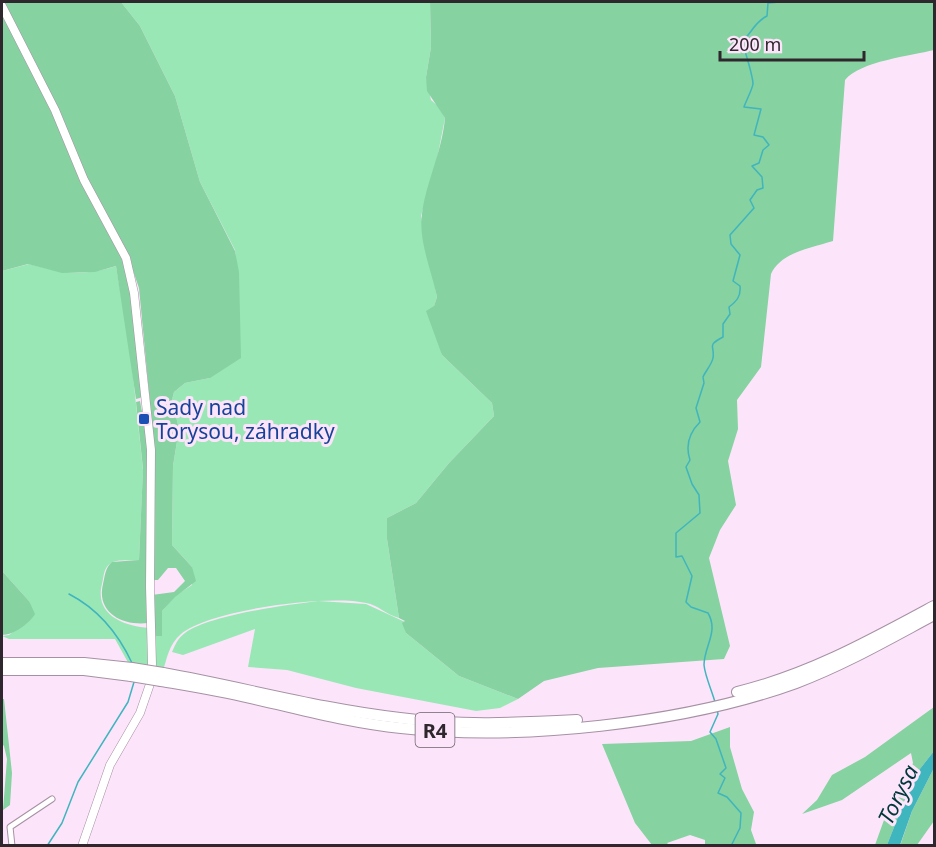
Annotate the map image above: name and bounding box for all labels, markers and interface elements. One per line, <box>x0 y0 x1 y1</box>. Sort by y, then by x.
scale bar <box>720 24 864 62</box>
text: 200 m <box>729 32 781 56</box>
place label: Sady nad Torysou, záhradky <box>156 393 335 445</box>
marker: Sady nad Torysou, záhradky <box>137 412 151 426</box>
road number: R4 <box>416 713 454 747</box>
water label: Torysa <box>870 759 924 829</box>

